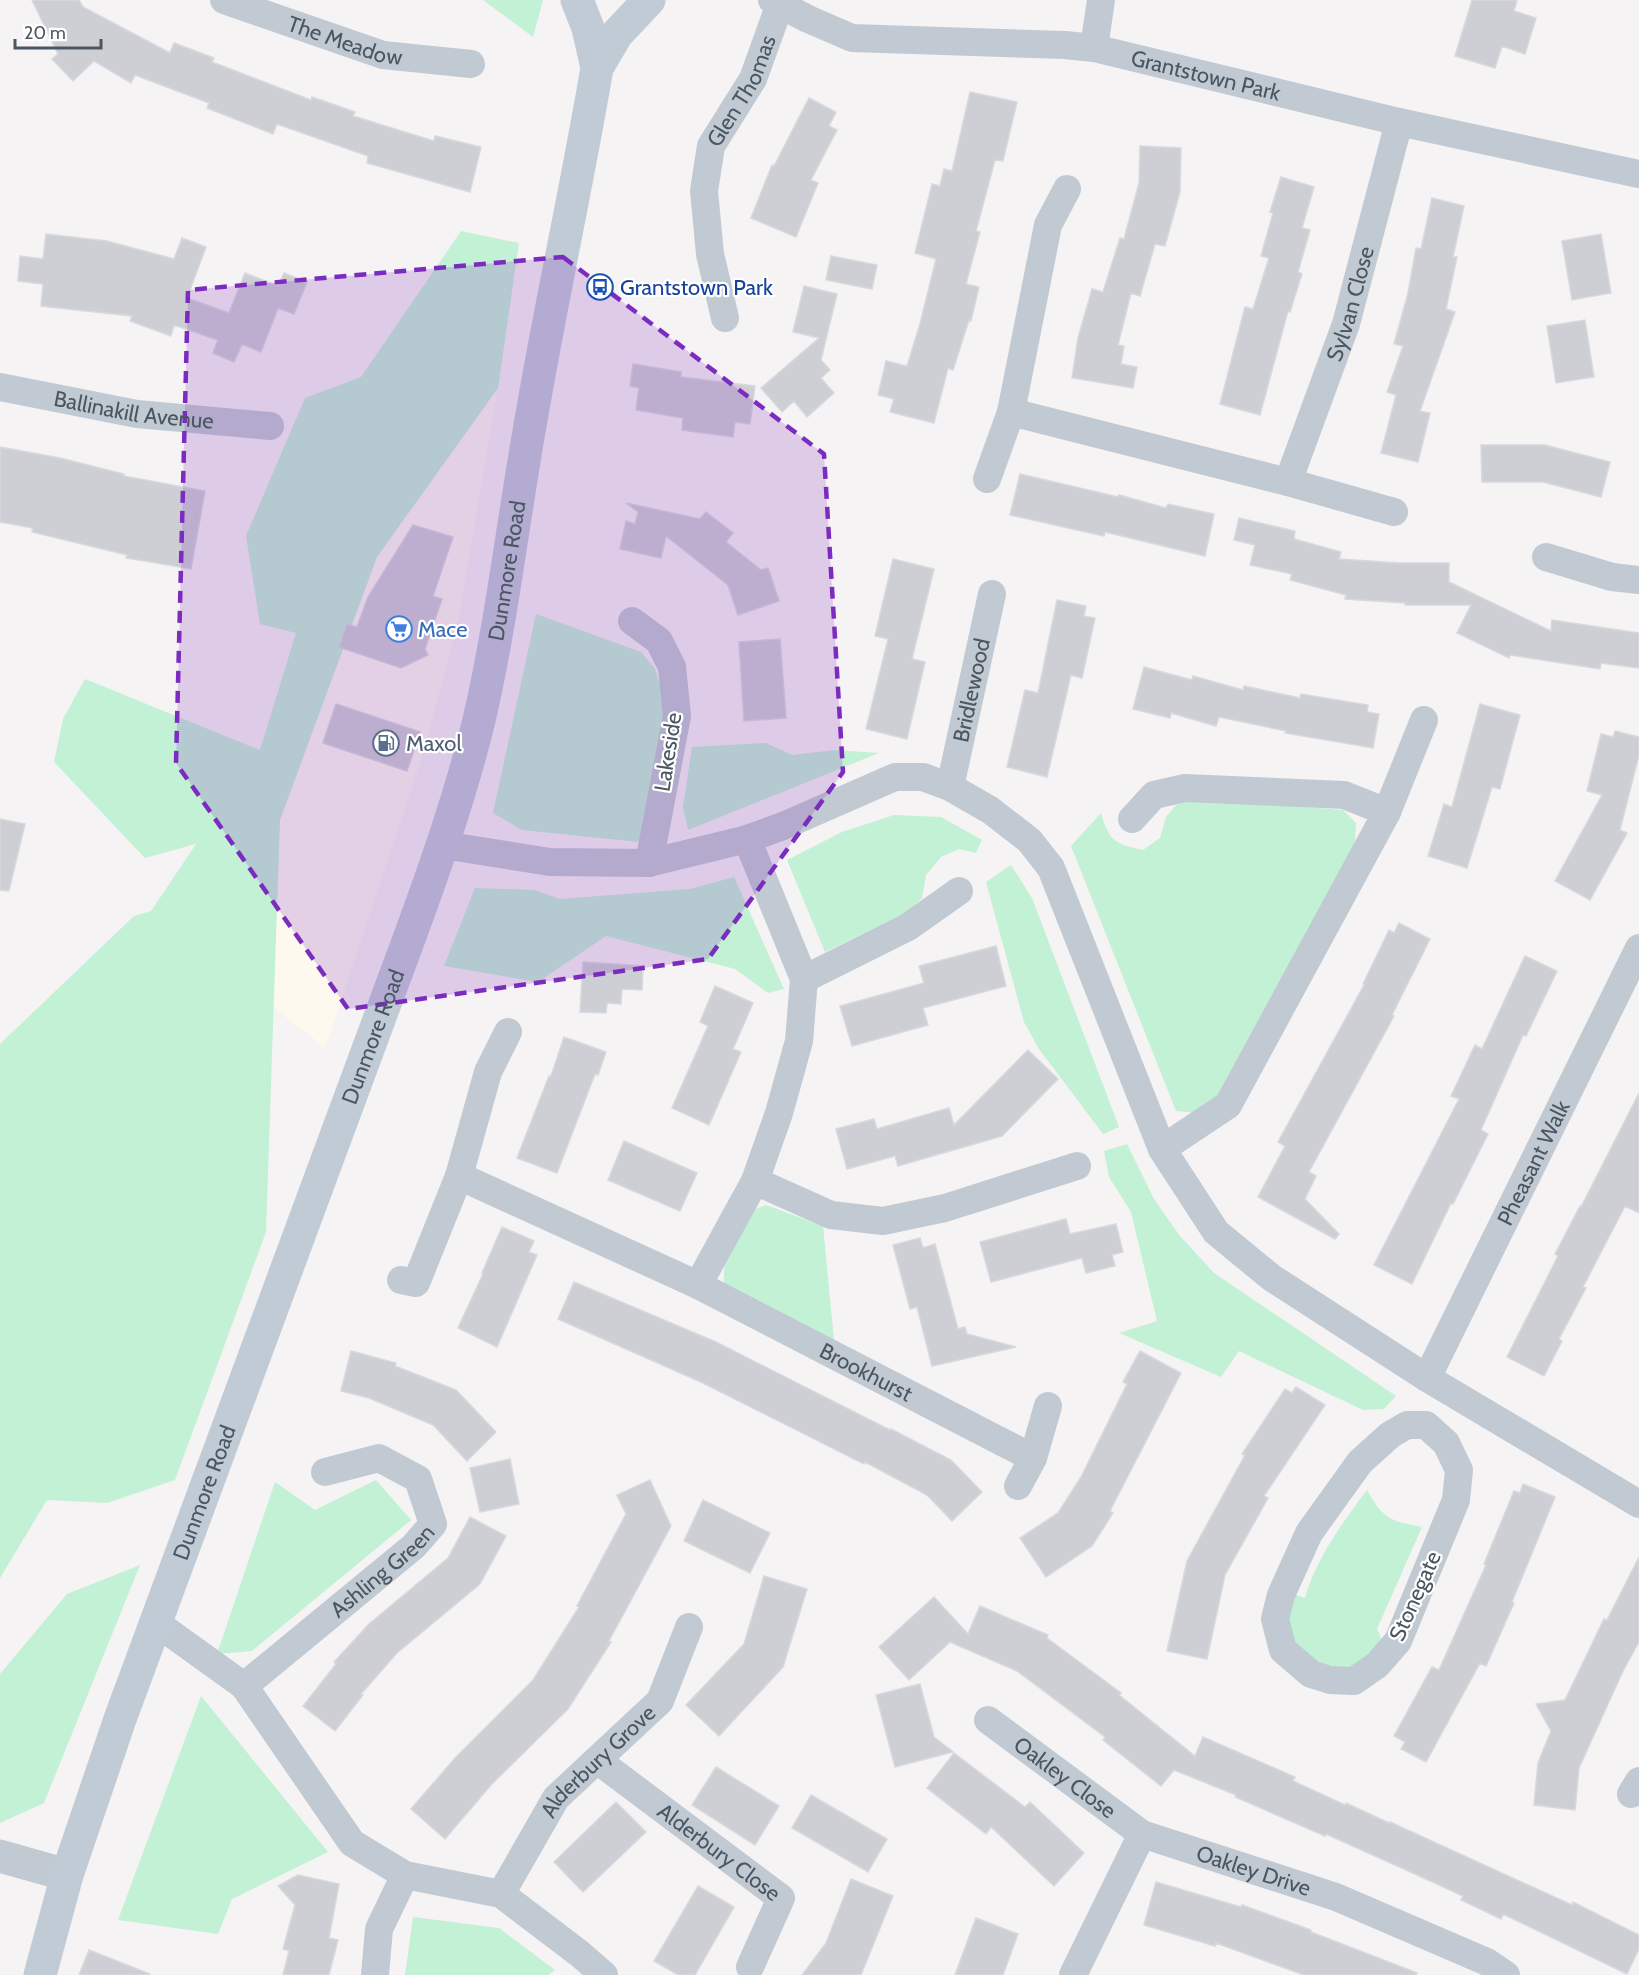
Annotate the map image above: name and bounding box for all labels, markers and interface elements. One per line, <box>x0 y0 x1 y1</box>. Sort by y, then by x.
street label: The Meadow <box>284 10 404 70</box>
scale bar <box>15 12 100 50</box>
text: 20 m <box>24 22 66 44</box>
street label: Glen Thomas <box>701 31 781 151</box>
street label: Grantstown Park <box>1128 44 1283 106</box>
street label: Sylvan Close <box>1320 243 1379 365</box>
bus stop icon: Grantstown Park <box>585 272 615 302</box>
place label: Grantstown Park <box>620 274 773 301</box>
street label: Ballinakill Avenue <box>52 384 215 434</box>
street label: Dunmore Road <box>482 499 531 643</box>
supermarket icon: Mace <box>384 614 414 644</box>
place label: Mace <box>418 616 467 643</box>
street label: Bridlewood <box>947 636 995 745</box>
street label: Lakeside <box>648 711 688 793</box>
fuel station icon: Maxol <box>371 728 401 758</box>
place label: Maxol <box>406 730 462 757</box>
street label: Dunmore Road <box>335 965 410 1108</box>
street label: Pheasant Walk <box>1491 1096 1575 1230</box>
street label: Brookhurst <box>815 1337 918 1407</box>
street label: Dunmore Road <box>167 1421 241 1564</box>
street label: Ashling Green <box>325 1519 440 1623</box>
street label: Stonegate <box>1383 1547 1447 1645</box>
street label: Alderbury Grove <box>534 1699 661 1822</box>
street label: Oakley Close <box>1009 1730 1122 1824</box>
street label: Alderbury Close <box>653 1797 786 1907</box>
street label: Oakley Drive <box>1193 1839 1314 1901</box>

